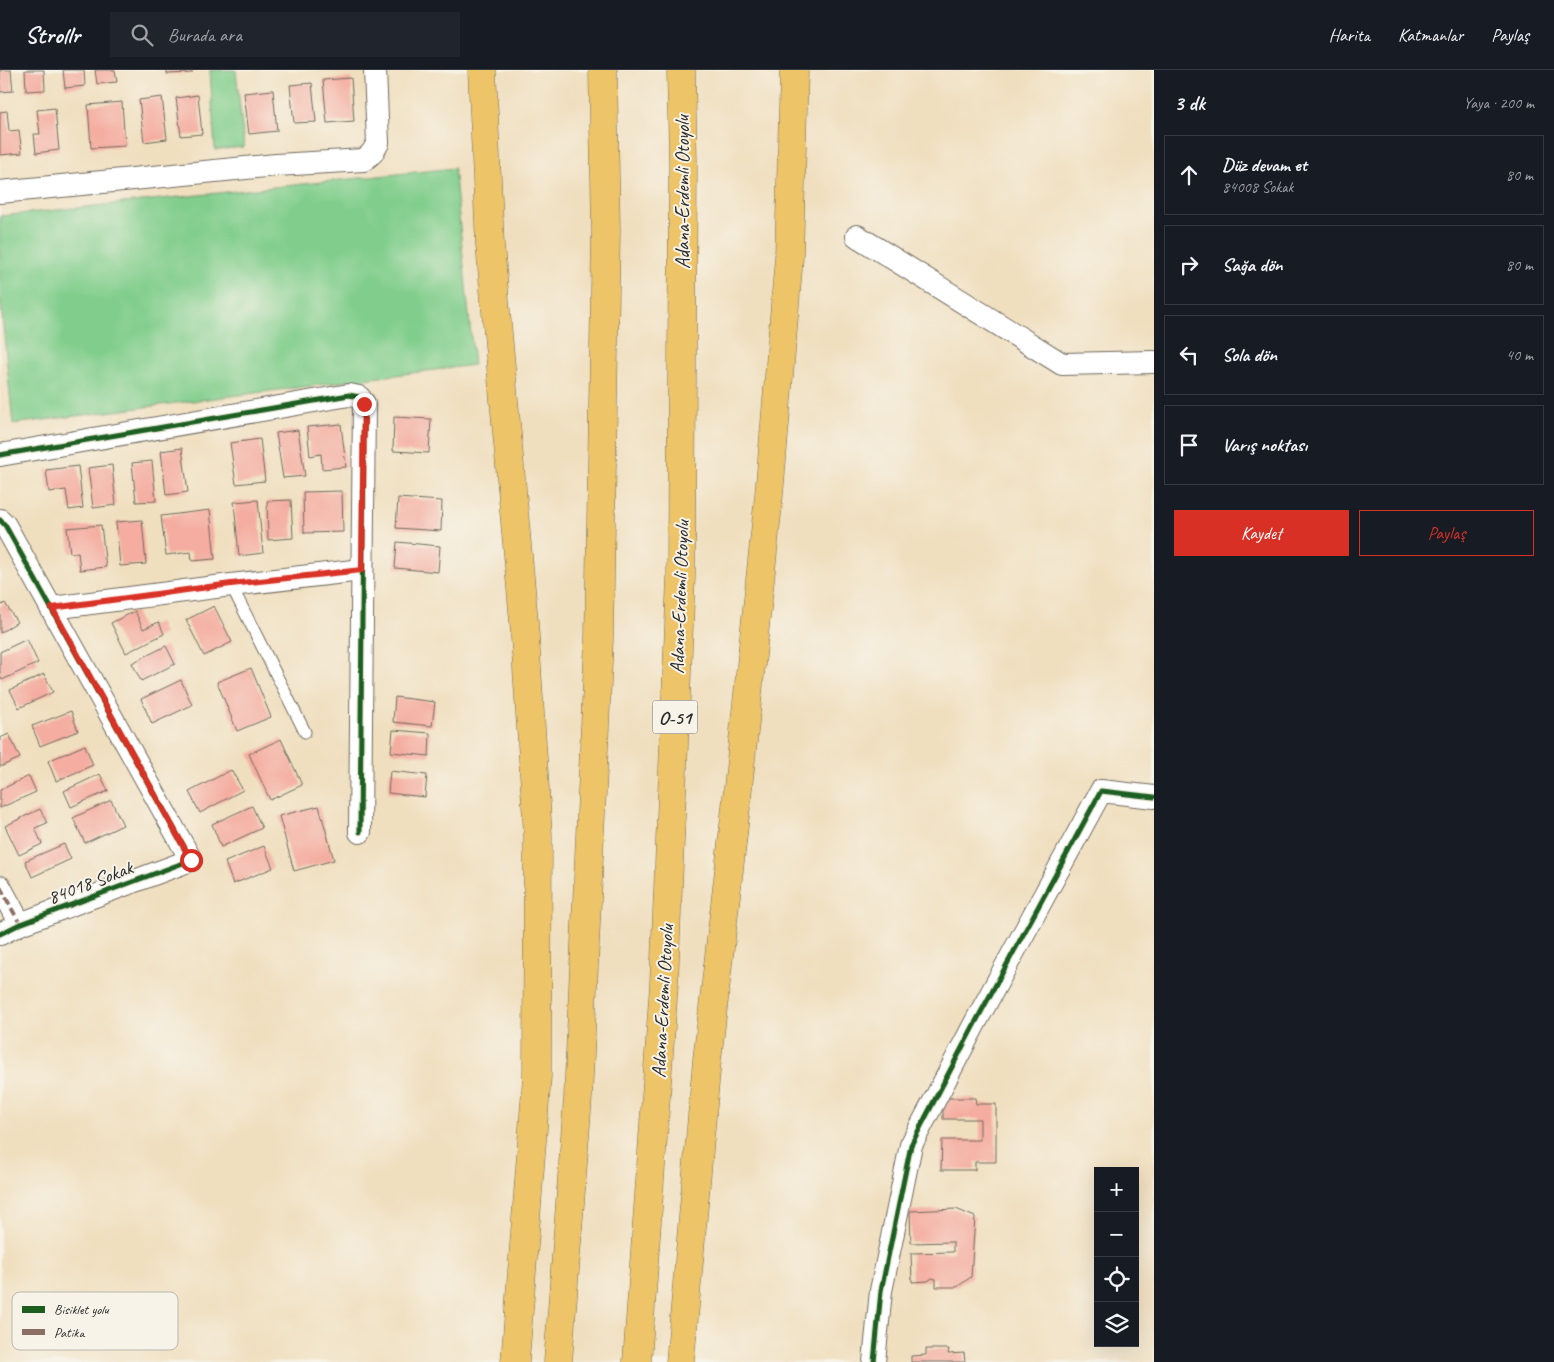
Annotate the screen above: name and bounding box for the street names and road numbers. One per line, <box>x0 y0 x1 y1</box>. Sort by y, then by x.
street label: Adana-Erdemli Otoyolu <box>670 114 695 269</box>
street label: Adana-Erdemli Otoyolu <box>664 518 695 674</box>
road number: O-51 <box>652 700 698 734</box>
street label: 84018 Sokak <box>44 854 138 910</box>
street label: Adana-Erdemli Otoyolu <box>646 922 679 1078</box>

